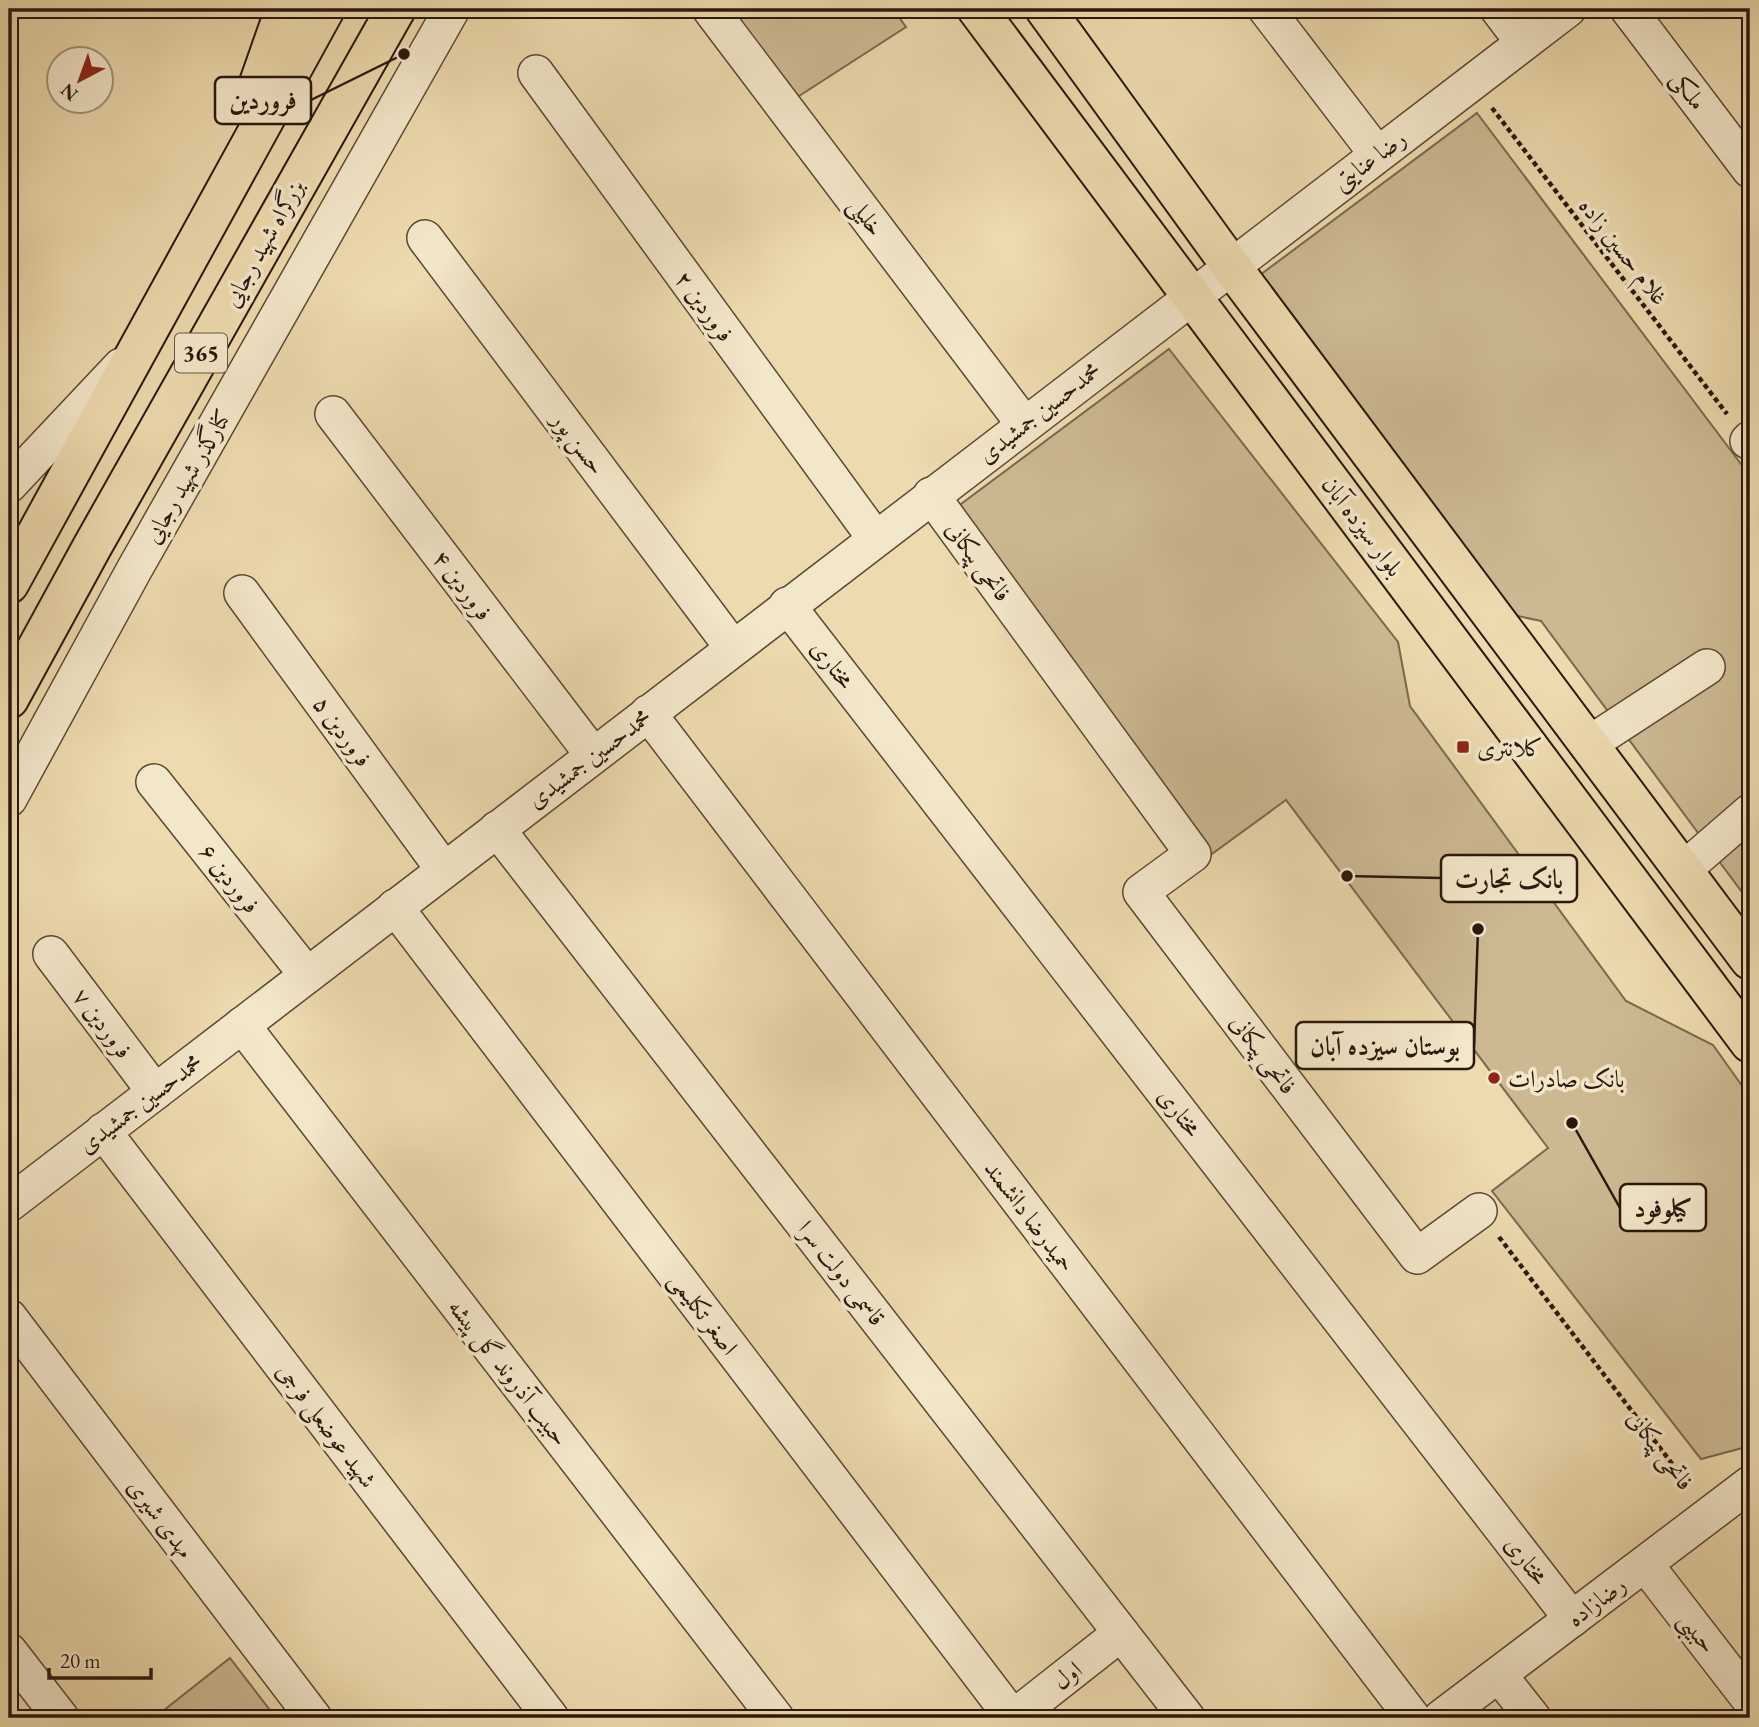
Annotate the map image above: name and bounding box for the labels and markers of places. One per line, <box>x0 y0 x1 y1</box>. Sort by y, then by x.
callout: فروردین <box>215 77 311 124</box>
place label: کلانتری <box>1477 732 1543 763</box>
marker: کلانتری <box>1455 739 1471 755</box>
callout: بانک تجارت <box>1441 855 1577 902</box>
callout: بوستان سیزده آبان <box>1296 1022 1474 1069</box>
place label: بانک صادرات <box>1508 1063 1625 1094</box>
marker: بانک صادرات <box>1486 1070 1502 1086</box>
callout: کیلوفود <box>1620 1184 1706 1231</box>

